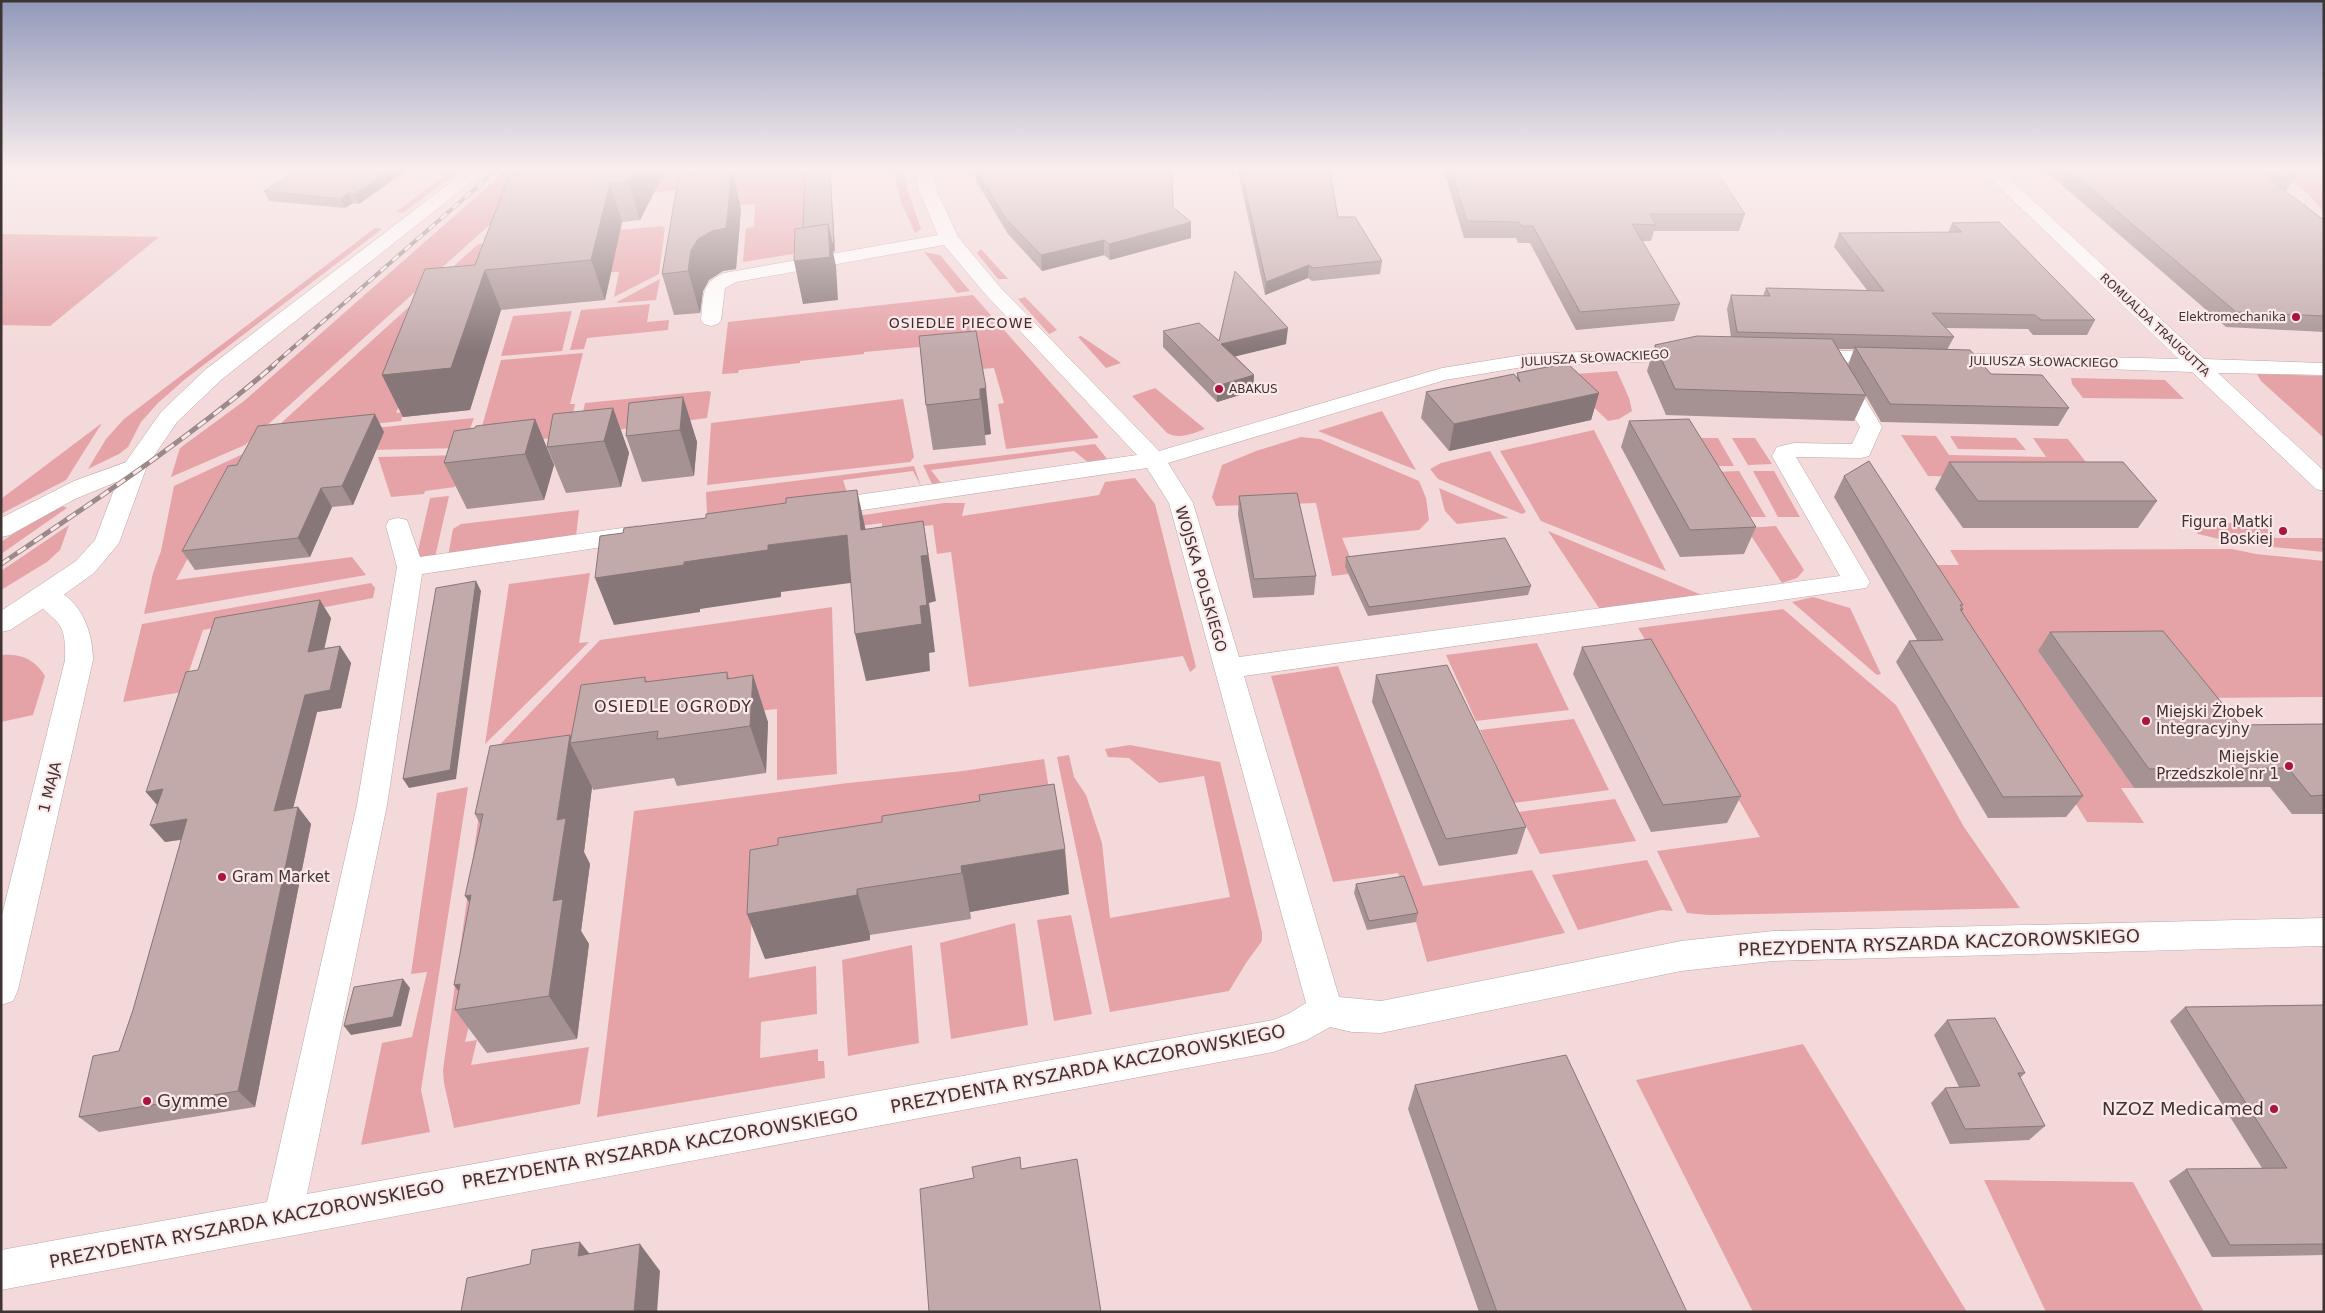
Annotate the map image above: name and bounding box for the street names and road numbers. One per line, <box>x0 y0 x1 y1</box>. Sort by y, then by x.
street label: ROMUALDA TRAUGUTTA <box>2097 270 2213 380</box>
street label: JULIUSZA SŁOWACKIEGO <box>1520 347 1669 369</box>
street label: JULIUSZA SŁOWACKIEGO <box>1969 354 2118 370</box>
street label: WOJSKA POLSKIEGO <box>1172 504 1230 654</box>
street label: 1 MAJA <box>35 759 65 814</box>
street label: PREZYDENTA RYSZARDA KACZOROWSKIEGO <box>1738 925 2140 960</box>
street label: PREZYDENTA RYSZARDA KACZOROWSKIEGO <box>889 1020 1287 1117</box>
street label: PREZYDENTA RYSZARDA KACZOROWSKIEGO <box>460 1102 860 1193</box>
street label: PREZYDENTA RYSZARDA KACZOROWSKIEGO <box>48 1175 446 1272</box>

